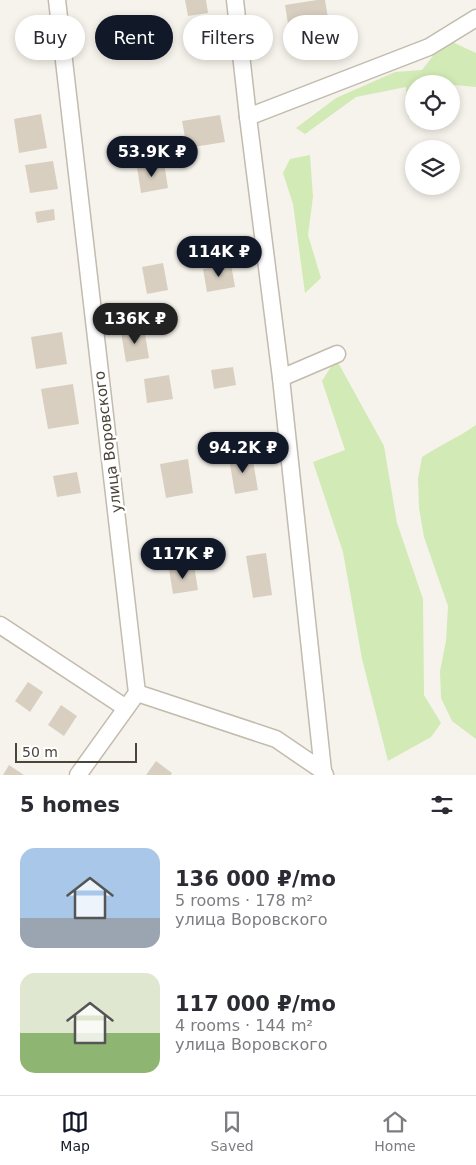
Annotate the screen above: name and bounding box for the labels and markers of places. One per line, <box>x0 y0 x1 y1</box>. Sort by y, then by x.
pin: 53.9K ₽ <box>106 136 198 178</box>
pin: 114K ₽ <box>178 236 260 278</box>
pin: 136K ₽ <box>94 302 176 345</box>
pin: 94.2K ₽ <box>197 432 289 474</box>
pin: 117K ₽ <box>142 538 224 580</box>

